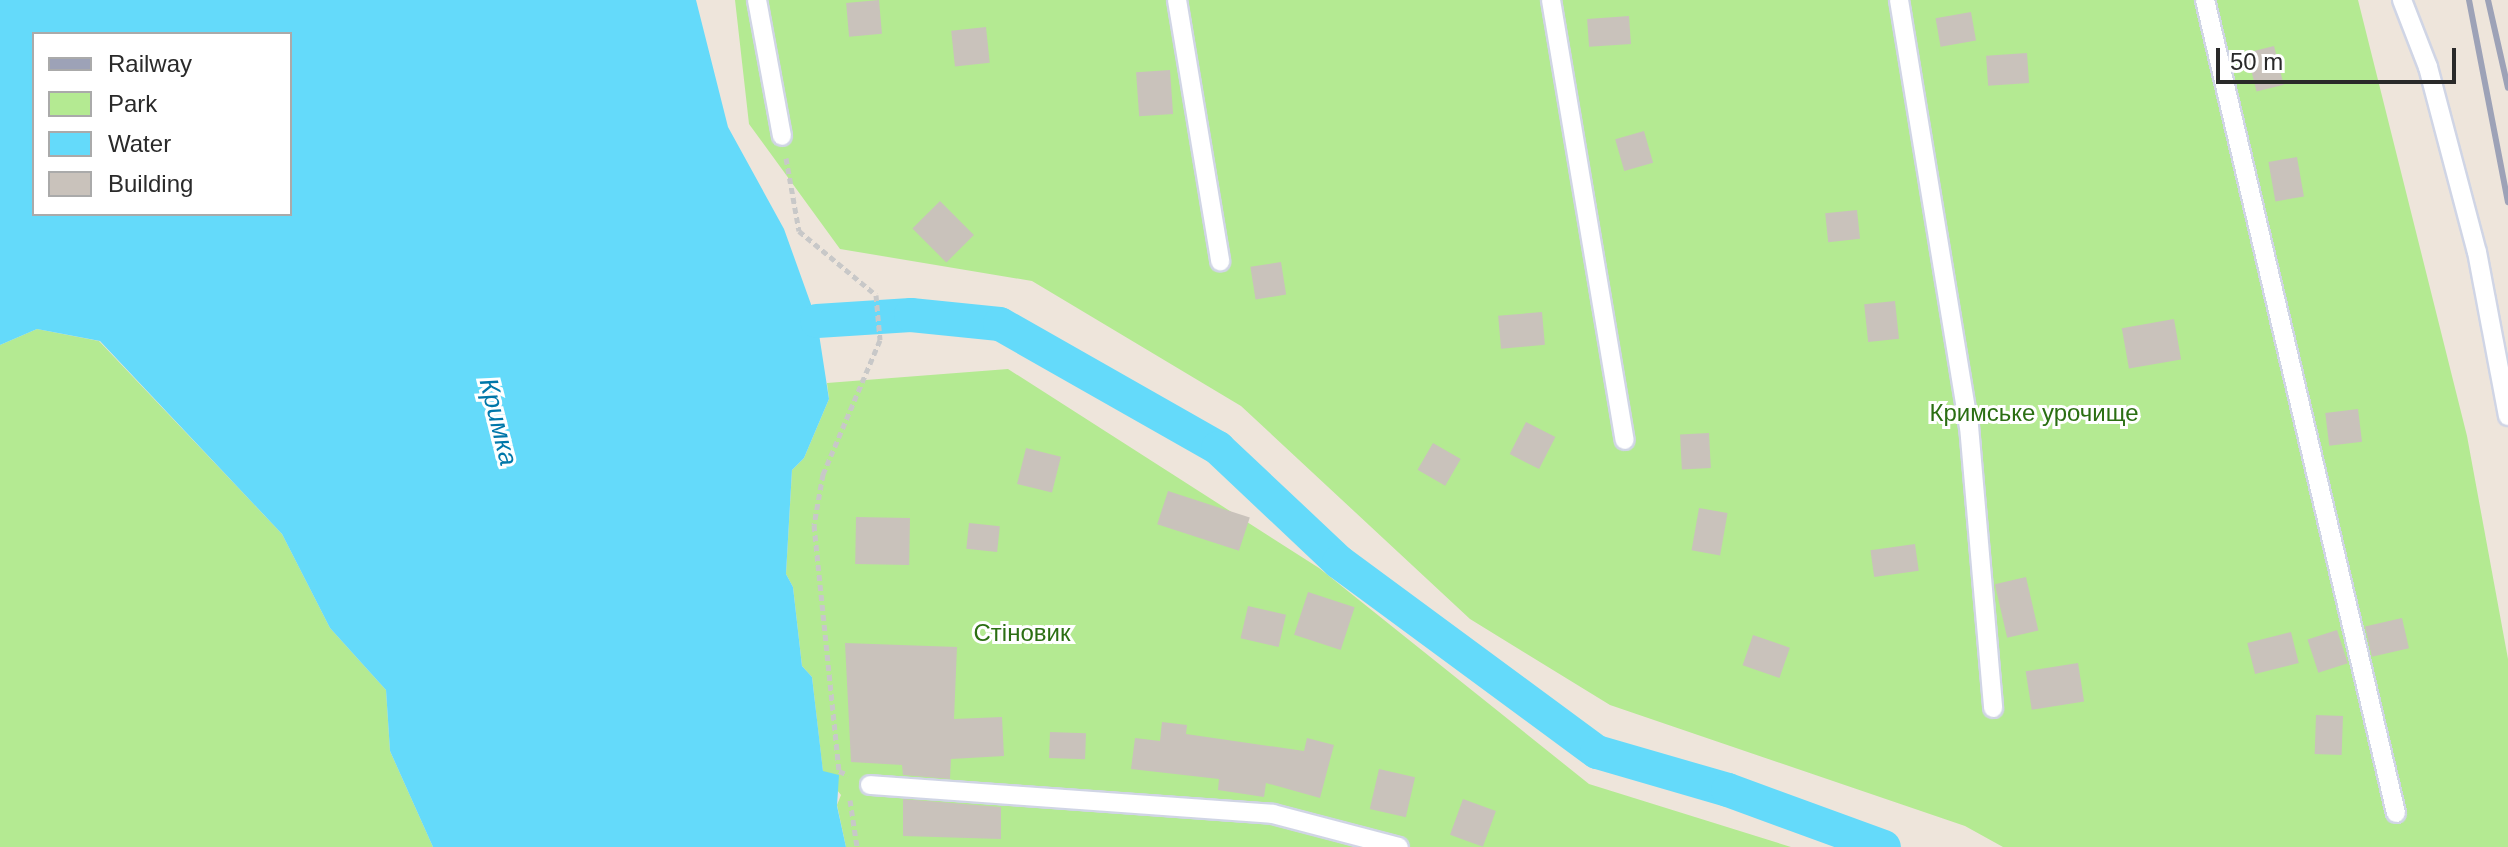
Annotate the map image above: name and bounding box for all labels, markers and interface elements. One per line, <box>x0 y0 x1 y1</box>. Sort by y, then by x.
legend <box>32 32 292 216</box>
scale bar <box>2220 32 2460 82</box>
text: 50 m <box>2230 48 2283 75</box>
text: Railway <box>108 50 192 77</box>
text: Park <box>108 90 157 117</box>
text: Water <box>108 130 171 157</box>
text: Building <box>108 170 193 197</box>
water label: Кримка <box>472 375 524 469</box>
park label: Кримське урочище <box>1929 399 2139 427</box>
park label: Стіновик <box>974 619 1070 647</box>

